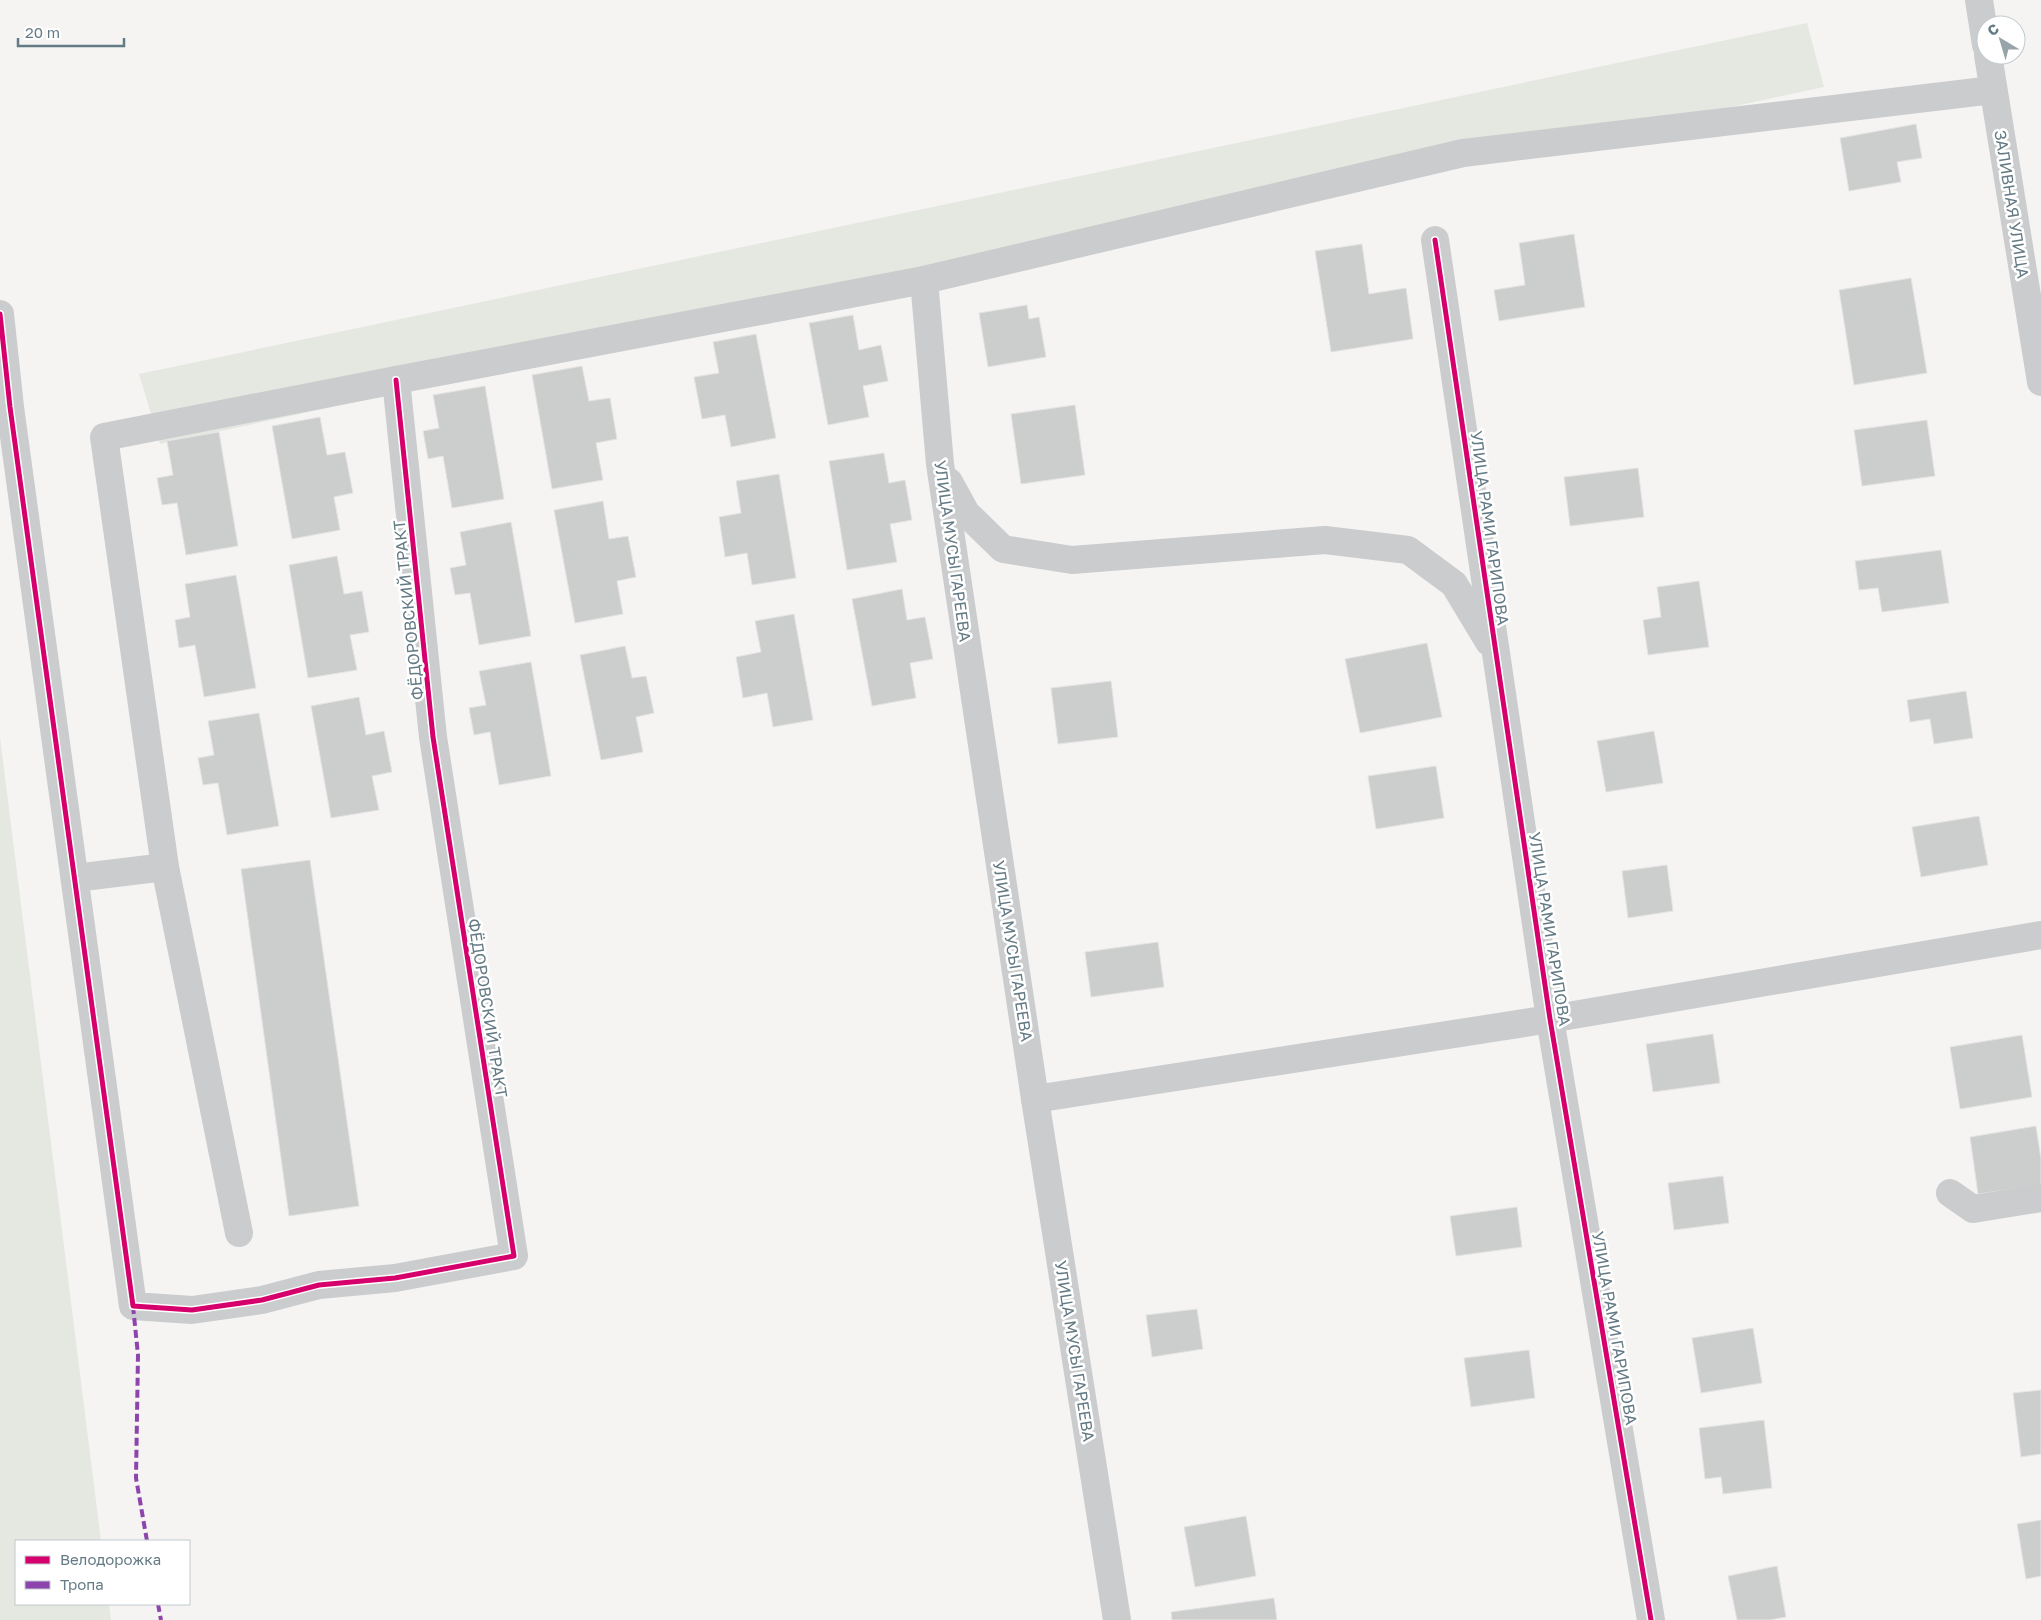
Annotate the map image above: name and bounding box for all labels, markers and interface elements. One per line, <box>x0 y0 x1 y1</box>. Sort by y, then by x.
scale bar <box>18 15 124 47</box>
north arrow <box>1976 15 2026 65</box>
text: С <box>1984 20 2002 39</box>
text: 20 m <box>25 23 60 41</box>
street label: ЗАЛИВНАЯ УЛИЦА <box>1990 128 2034 280</box>
street label: УЛИЦА РАМИ ГАРИПОВА <box>1466 429 1514 627</box>
street label: УЛИЦА МУСЫ ГАРЕЕВА <box>930 459 976 643</box>
street label: ФЁДОРОВСКИЙ ТРАКТ <box>389 519 427 701</box>
street label: УЛИЦА РАМИ ГАРИПОВА <box>1525 830 1575 1028</box>
street label: УЛИЦА МУСЫ ГАРЕЕВА <box>989 859 1037 1043</box>
street label: ФЁДОРОВСКИЙ ТРАКТ <box>464 917 512 1099</box>
street label: УЛИЦА РАМИ ГАРИПОВА <box>1588 1230 1642 1427</box>
street label: УЛИЦА МУСЫ ГАРЕЕВА <box>1051 1259 1099 1443</box>
legend <box>15 1540 190 1605</box>
text: Велодорожка <box>60 1550 161 1568</box>
text: Тропа <box>60 1575 104 1593</box>

